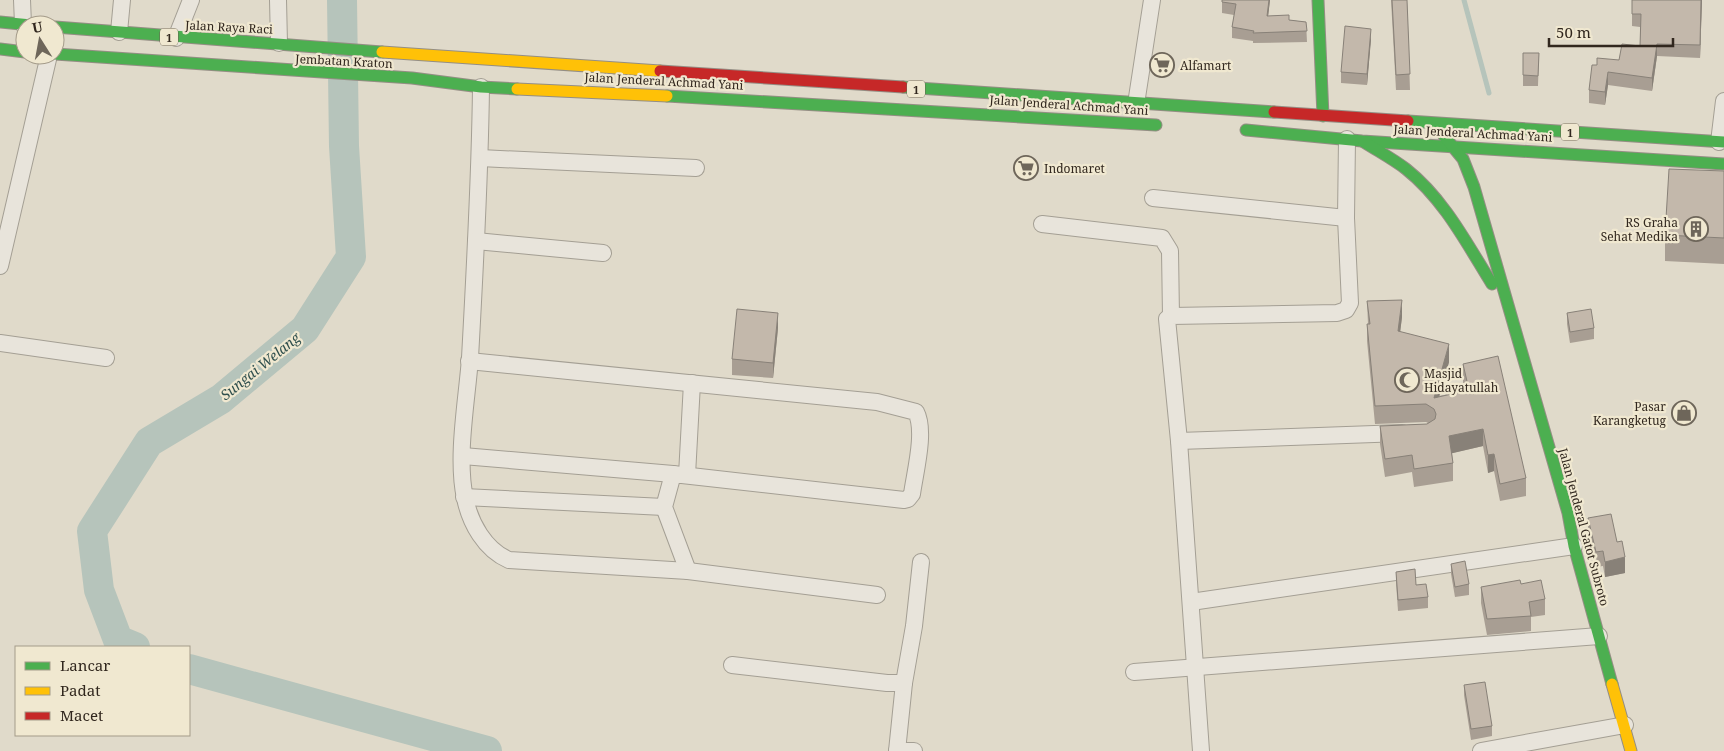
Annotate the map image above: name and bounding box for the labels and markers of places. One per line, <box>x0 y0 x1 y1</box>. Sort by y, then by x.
supermarket icon: Alfamart <box>1149 52 1175 78</box>
place label: Alfamart <box>1180 57 1231 74</box>
supermarket icon: Indomaret <box>1013 155 1039 181</box>
place label: Indomaret <box>1044 160 1105 177</box>
place label: RS Graha Sehat Medika <box>1601 214 1678 245</box>
building icon: RS Graha Sehat Medika <box>1683 216 1709 242</box>
place label: Masjid Hidayatullah <box>1424 365 1499 396</box>
mosque icon: Masjid Hidayatullah <box>1394 367 1420 393</box>
place label: Pasar Karangketug <box>1593 398 1667 429</box>
shop icon: Pasar Karangketug <box>1671 400 1697 426</box>

